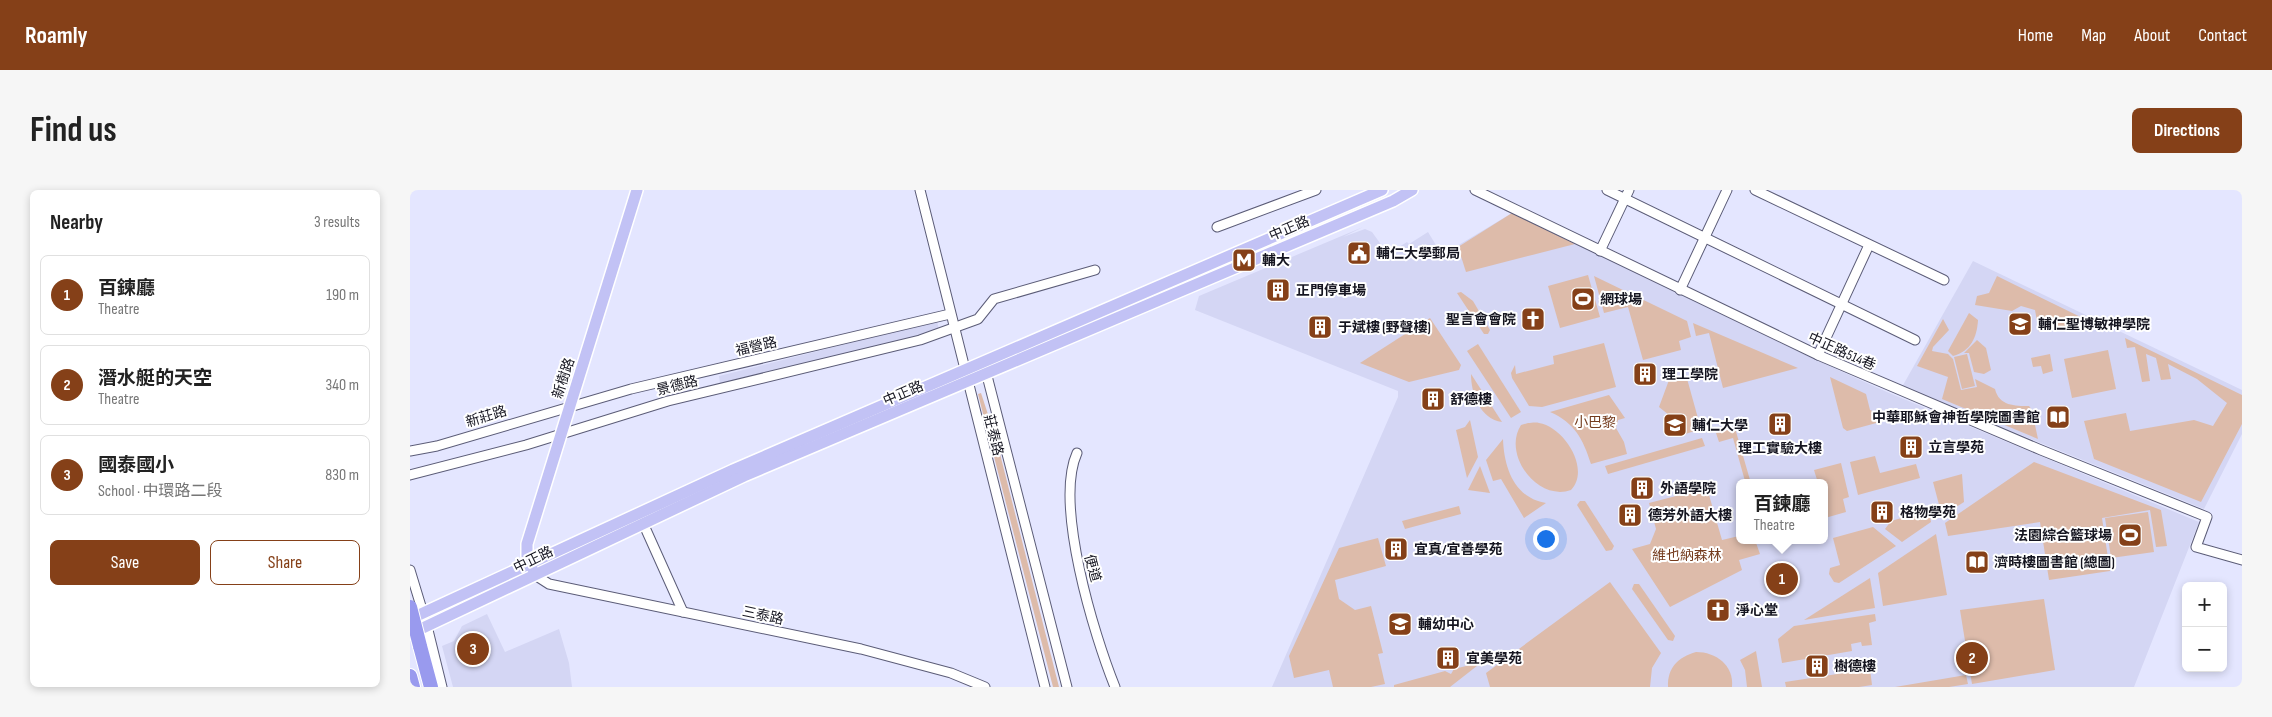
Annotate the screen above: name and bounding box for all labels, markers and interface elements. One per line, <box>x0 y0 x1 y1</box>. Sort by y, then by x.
text: Roamly <box>25 21 88 50</box>
text: Home <box>2018 25 2053 46</box>
text: Map <box>2081 25 2106 46</box>
text: About <box>2134 25 2170 46</box>
text: Contact <box>2198 25 2247 46</box>
button: Directions <box>2132 108 2242 153</box>
text: Find us <box>30 109 117 152</box>
text: Nearby <box>50 210 103 235</box>
street label: 中正路 <box>1267 212 1312 244</box>
text: 3 results <box>314 213 360 232</box>
public building icon: 輔仁大學郵局 <box>1346 240 1372 266</box>
place label: 輔仁大學郵局 <box>1376 245 1460 262</box>
metro station icon: 輔大 <box>1231 247 1257 273</box>
place label: 輔大 <box>1262 252 1290 269</box>
text: 百鍊廳 <box>98 277 155 300</box>
building icon: 正門停車場 <box>1265 277 1291 303</box>
place label: 正門停車場 <box>1296 282 1366 299</box>
text: 1 <box>64 286 70 305</box>
text: 190 m <box>326 286 359 305</box>
sports icon: 網球場 <box>1570 286 1596 312</box>
place label: 網球場 <box>1600 291 1642 308</box>
text: Theatre <box>98 300 139 319</box>
church icon: 聖言會會院 <box>1520 306 1546 332</box>
place label: 聖言會會院 <box>1446 311 1516 328</box>
school or university icon: 輔仁聖博敏神學院 <box>2007 311 2033 337</box>
building icon: 于斌樓 (野聲樓) <box>1307 314 1333 340</box>
place label: 輔仁聖博敏神學院 <box>2038 316 2150 333</box>
place label: 于斌樓 (野聲樓) <box>1338 319 1431 336</box>
street label: 中正路514巷 <box>1805 329 1878 374</box>
street label: 福營路 <box>734 333 778 359</box>
street label: 新樹路 <box>549 356 578 401</box>
building icon: 理工學院 <box>1632 361 1658 387</box>
place label: 理工學院 <box>1662 366 1718 383</box>
text: 潛水艇的天空 <box>98 367 212 390</box>
street label: 景德路 <box>655 372 700 399</box>
text: 2 <box>63 376 71 395</box>
text: 340 m <box>326 376 359 395</box>
street label: 中正路 <box>881 377 926 409</box>
building icon: 舒德樓 <box>1420 386 1446 412</box>
text: Theatre <box>98 390 139 409</box>
place label: 舒德樓 <box>1450 391 1492 408</box>
street label: 新莊路 <box>464 402 509 431</box>
library icon: 中華耶穌會神哲學院圖書館 <box>2045 404 2071 430</box>
place label: 中華耶穌會神哲學院圖書館 <box>1872 409 2040 426</box>
building icon: 理工實驗大樓 <box>1767 411 1793 437</box>
school or university icon: 輔仁大學 <box>1662 412 1688 438</box>
street label: 莊泰路 <box>980 413 1007 458</box>
park label: 小巴黎 <box>1574 414 1616 431</box>
place label: 輔仁大學 <box>1692 417 1748 434</box>
building icon: 立言學苑 <box>1898 434 1924 460</box>
place label: 立言學苑 <box>1928 439 1984 456</box>
place label: 理工實驗大樓 <box>1738 440 1822 457</box>
text: 國泰國小 <box>98 454 174 477</box>
text: 3 <box>63 466 71 485</box>
text: 830 m <box>325 466 359 485</box>
building icon: 外語學院 <box>1629 475 1655 501</box>
popup <box>1736 479 1828 544</box>
place label: 外語學院 <box>1660 480 1716 497</box>
text: School · 中環路二段 <box>98 482 223 501</box>
text: 百鍊廳 <box>1753 493 1811 516</box>
building icon: 格物學苑 <box>1869 499 1895 525</box>
building icon: 德芳外語大樓 <box>1617 502 1643 528</box>
place label: 格物學苑 <box>1900 504 1956 521</box>
place label: 德芳外語大樓 <box>1648 507 1732 524</box>
text: Theatre <box>1753 516 1795 535</box>
sports icon: 法園綜合籃球場 <box>2117 522 2143 548</box>
your location <box>1533 526 1559 552</box>
place label: 法園綜合籃球場 <box>2014 527 2112 544</box>
building icon: 宜真/宜善學苑 <box>1383 536 1409 562</box>
button: Save <box>50 540 200 585</box>
button: Share <box>210 540 360 585</box>
place label: 宜真/宜善學苑 <box>1414 541 1503 558</box>
street label: 中正路 <box>511 543 556 576</box>
park label: 維也納森林 <box>1652 547 1722 564</box>
library icon: 濟時樓圖書館 (總圖) <box>1964 549 1990 575</box>
street label: 便道 <box>1081 552 1104 584</box>
place label: 濟時樓圖書館 (總圖) <box>1994 554 2115 571</box>
pin: 1 <box>1766 560 1798 598</box>
map controls <box>2182 582 2227 672</box>
button: + <box>2182 582 2227 627</box>
church icon: 淨心堂 <box>1705 597 1731 623</box>
place label: 淨心堂 <box>1736 602 1778 619</box>
street label: 三泰路 <box>741 603 785 628</box>
school or university icon: 輔幼中心 <box>1387 611 1413 637</box>
place label: 輔幼中心 <box>1418 616 1474 633</box>
button: − <box>2182 627 2227 672</box>
pin: 3 <box>457 630 489 668</box>
pin: 2 <box>1956 639 1988 677</box>
building icon: 宜美學苑 <box>1435 645 1461 671</box>
place label: 宜美學苑 <box>1466 650 1522 667</box>
building icon: 樹德樓 <box>1804 653 1830 679</box>
place label: 樹德樓 <box>1834 658 1876 675</box>

